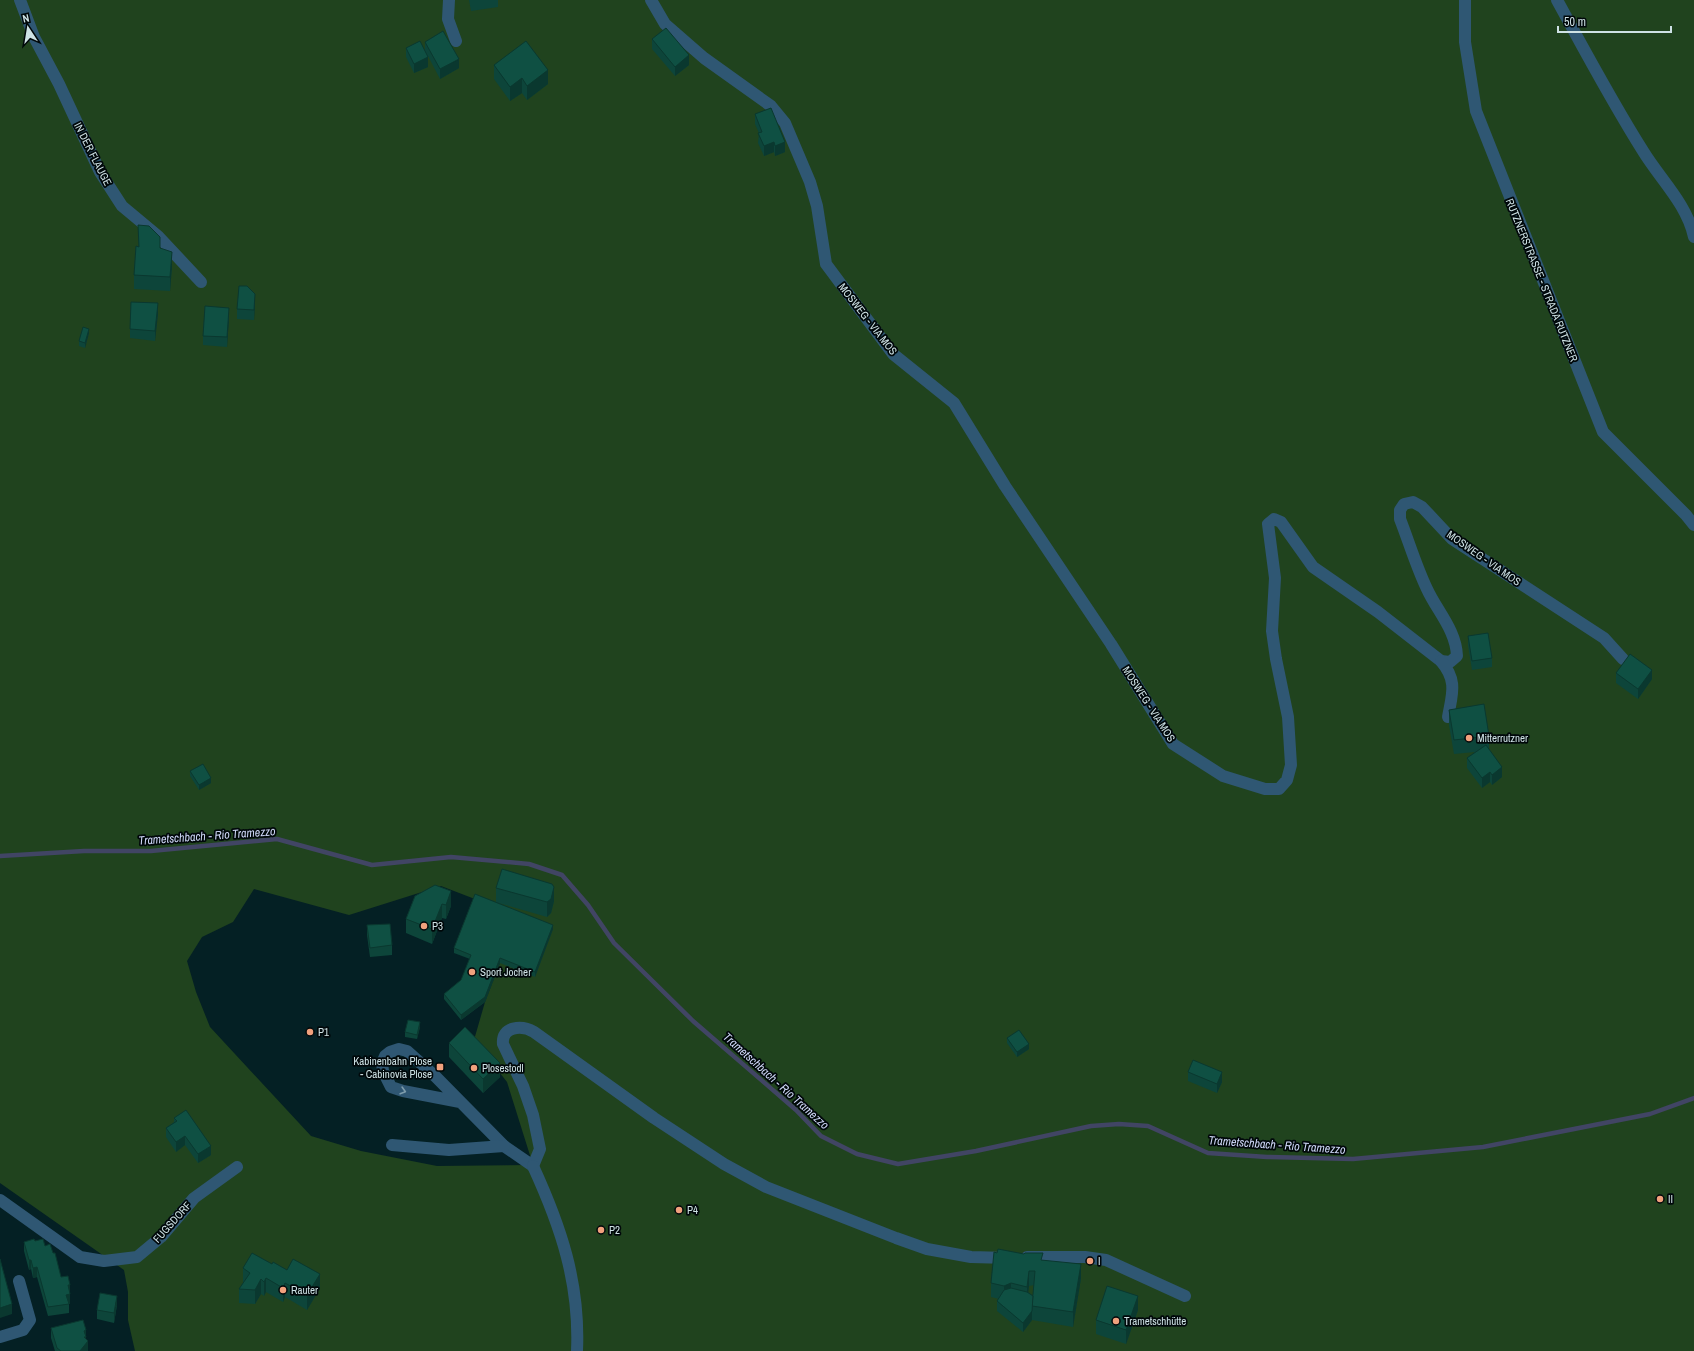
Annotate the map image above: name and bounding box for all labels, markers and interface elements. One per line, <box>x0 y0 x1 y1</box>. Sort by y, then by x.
north arrow <box>8 8 48 48</box>
scale bar <box>1558 8 1671 34</box>
text: N <box>21 11 31 26</box>
text: 50 m <box>1564 14 1586 30</box>
street label: IN DER FLAUGE <box>71 120 115 188</box>
street label: RUTZNERSTRASSE - STRADA RUTZNER <box>1503 196 1581 364</box>
street label: MOSWEG - VIA MOS <box>836 280 900 358</box>
street label: MOSWEG - VIA MOS <box>1444 527 1524 589</box>
street label: MOSWEG - VIA MOS <box>1119 664 1179 744</box>
place label: Mitterrutzner <box>1477 731 1528 745</box>
marker: Mitterrutzner <box>1464 733 1474 743</box>
water label: Trametschbach - Rio Tramezzo <box>138 823 277 849</box>
place label: P3 <box>432 919 443 933</box>
marker: P3 <box>419 921 429 931</box>
place label: Sport Jocher <box>480 965 531 979</box>
marker: Sport Jocher <box>467 967 477 977</box>
place label: P1 <box>318 1025 329 1039</box>
marker: P1 <box>305 1027 315 1037</box>
water label: Trametschbach - Rio Tramezzo <box>720 1029 833 1133</box>
place label: Kabinenbahn Plose - Cabinovia Plose <box>353 1054 432 1081</box>
place label: Plosestodl <box>482 1061 524 1075</box>
marker: Kabinenbahn Plose - Cabinovia Plose <box>435 1062 445 1072</box>
marker: Plosestodl <box>469 1063 479 1073</box>
one-way arrow <box>400 1086 406 1094</box>
water label: Trametschbach - Rio Tramezzo <box>1208 1132 1347 1158</box>
place label: II <box>1668 1192 1673 1206</box>
marker: II <box>1655 1194 1665 1204</box>
street label: FUGSDORF <box>150 1198 194 1245</box>
place label: P4 <box>687 1203 698 1217</box>
marker: P4 <box>674 1205 684 1215</box>
place label: P2 <box>609 1223 620 1237</box>
marker: P2 <box>596 1225 606 1235</box>
place label: I <box>1098 1254 1101 1268</box>
marker: I <box>1085 1256 1095 1266</box>
place label: Rauter <box>291 1283 318 1297</box>
marker: Rauter <box>278 1285 288 1295</box>
place label: Trametschhütte <box>1124 1314 1186 1328</box>
marker: Trametschhütte <box>1111 1316 1121 1326</box>

